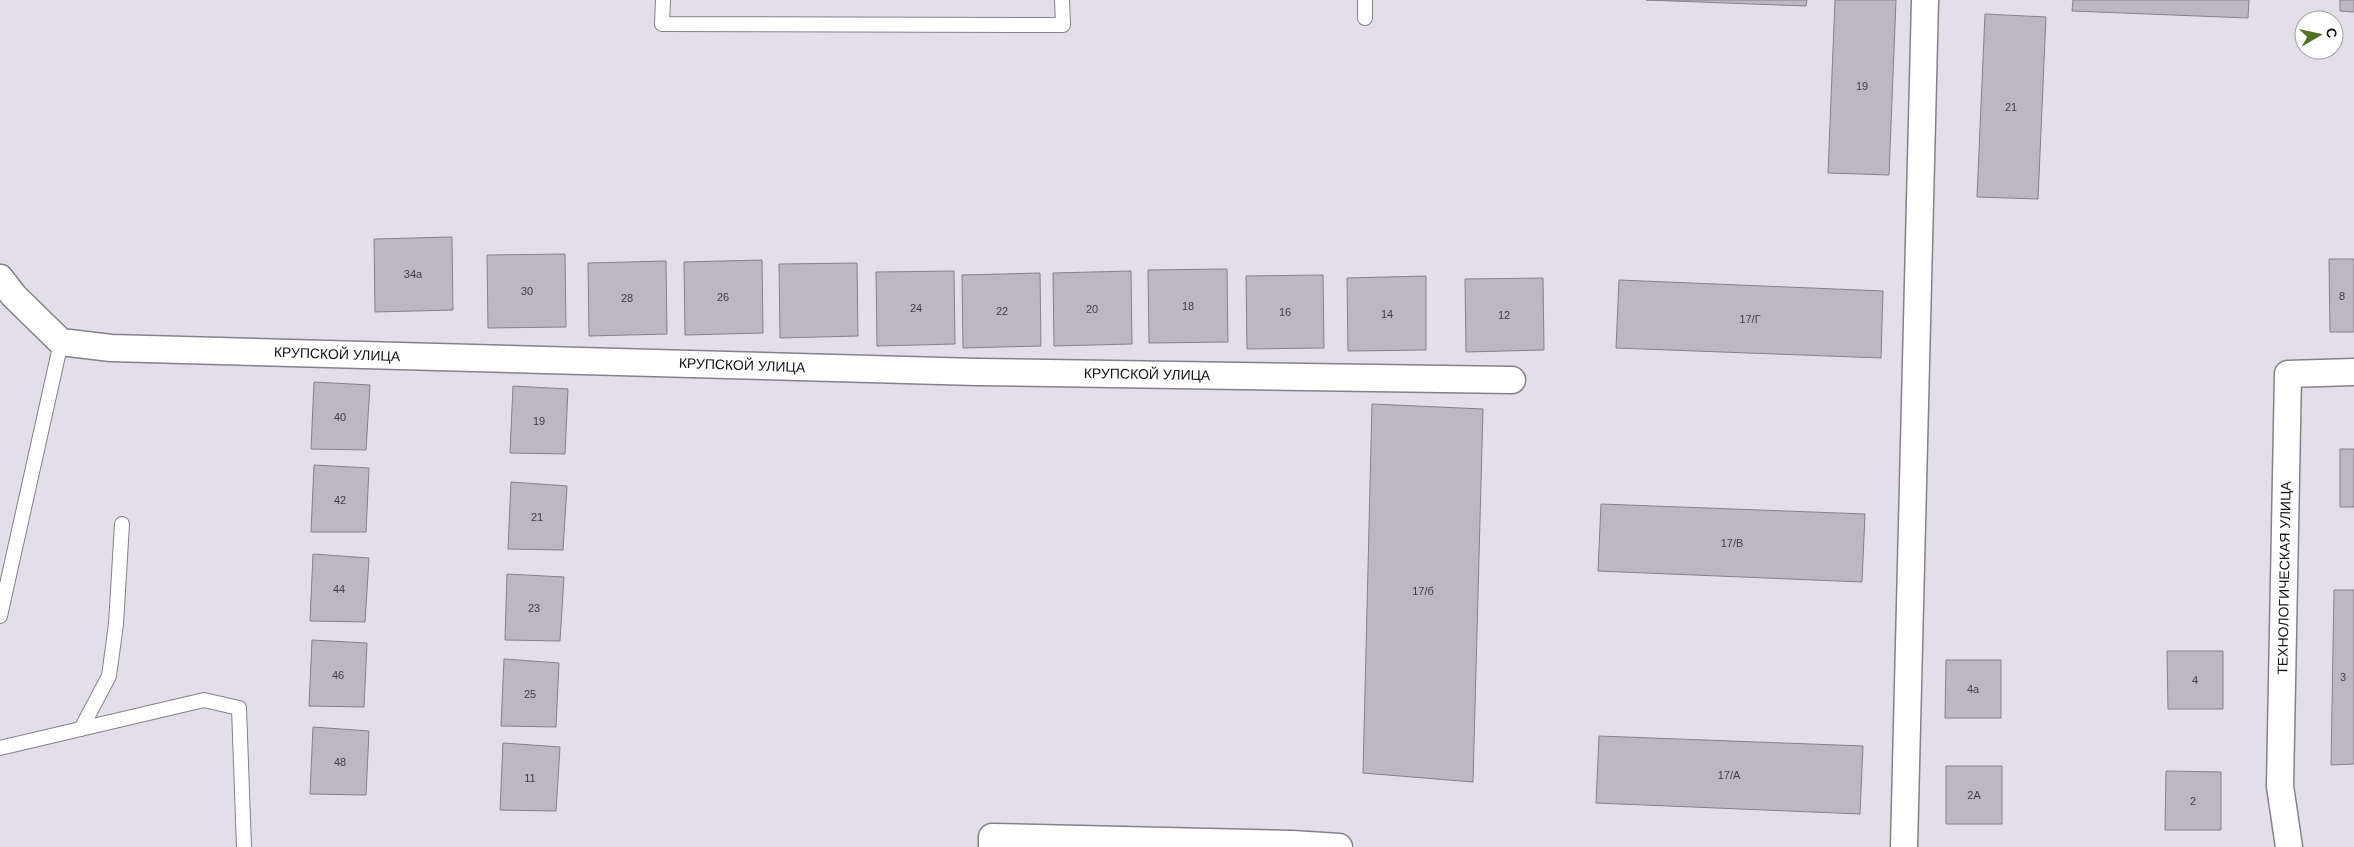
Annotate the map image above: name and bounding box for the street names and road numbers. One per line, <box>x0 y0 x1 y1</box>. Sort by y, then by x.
street label: КРУПСКОЙ УЛИЦА <box>274 343 401 364</box>
street label: КРУПСКОЙ УЛИЦА <box>679 354 806 375</box>
street label: КРУПСКОЙ УЛИЦА <box>1084 364 1211 383</box>
street label: ТЕХНОЛОГИЧЕСКАЯ УЛИЦА <box>2274 480 2294 675</box>

